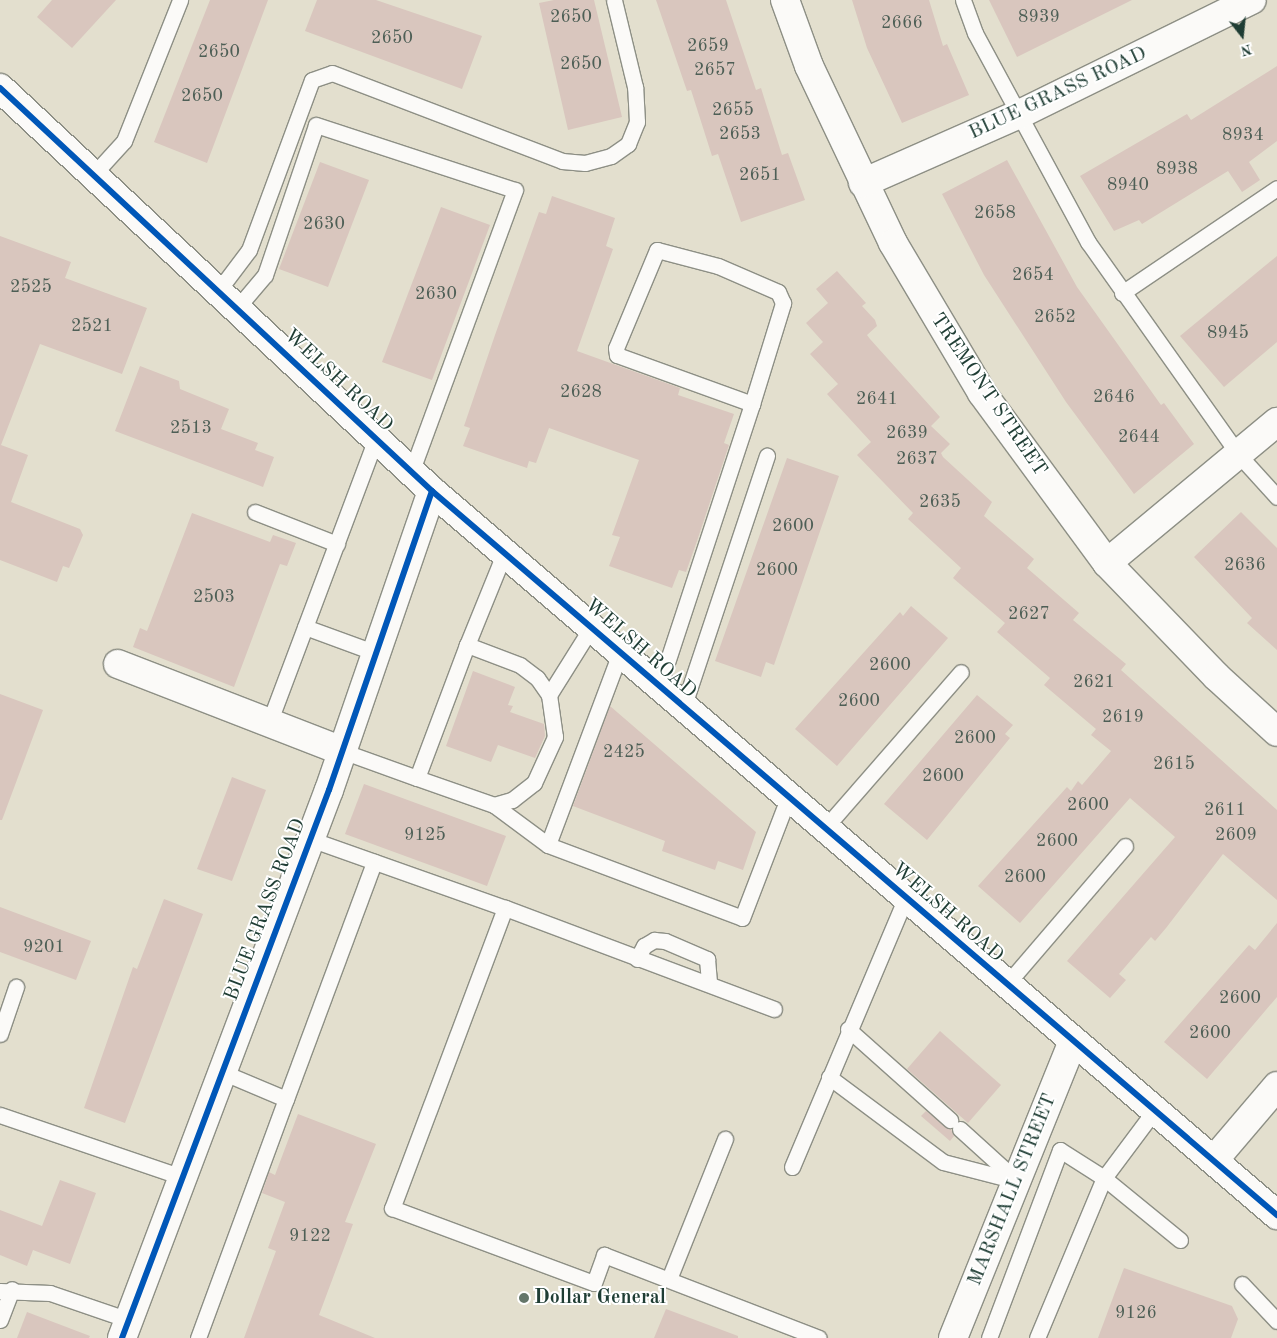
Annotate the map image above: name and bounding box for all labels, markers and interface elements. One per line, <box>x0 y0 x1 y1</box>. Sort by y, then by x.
house number: 2650 <box>550 6 592 28</box>
house number: 8939 <box>1018 6 1060 28</box>
north arrow <box>1217 10 1267 60</box>
house number: 2666 <box>881 12 923 34</box>
house number: 2650 <box>371 27 413 49</box>
house number: 2659 <box>687 35 729 57</box>
house number: 2650 <box>198 41 240 63</box>
text: N <box>1239 41 1253 58</box>
street label: BLUE GRASS ROAD <box>965 42 1151 146</box>
house number: 2650 <box>560 53 602 75</box>
house number: 2657 <box>694 59 736 81</box>
house number: 2650 <box>181 85 223 107</box>
house number: 2655 <box>712 99 754 121</box>
house number: 2653 <box>719 123 761 145</box>
house number: 8934 <box>1222 124 1264 146</box>
house number: 8938 <box>1156 158 1198 180</box>
house number: 2651 <box>739 164 781 186</box>
house number: 8940 <box>1107 174 1149 196</box>
house number: 2658 <box>974 202 1016 224</box>
house number: 2630 <box>303 213 345 235</box>
house number: 2654 <box>1012 264 1054 286</box>
house number: 2525 <box>10 276 52 298</box>
house number: 2630 <box>415 283 457 305</box>
house number: 2652 <box>1034 306 1076 328</box>
street label: TREMONT STREET <box>925 309 1051 481</box>
house number: 2521 <box>71 315 113 337</box>
house number: 8945 <box>1207 322 1249 344</box>
street label: WELSH ROAD <box>279 324 397 438</box>
house number: 2628 <box>560 381 602 403</box>
house number: 2646 <box>1093 386 1135 408</box>
house number: 2641 <box>856 388 898 410</box>
house number: 2513 <box>170 417 212 439</box>
house number: 2639 <box>886 422 928 444</box>
house number: 2644 <box>1118 426 1160 448</box>
house number: 2637 <box>896 448 938 470</box>
house number: 2635 <box>919 491 961 513</box>
house number: 2600 <box>772 515 814 537</box>
house number: 2636 <box>1224 554 1266 576</box>
house number: 2600 <box>756 559 798 581</box>
house number: 2503 <box>193 586 235 608</box>
street label: WELSH ROAD <box>579 594 701 704</box>
house number: 2627 <box>1008 603 1050 625</box>
house number: 2600 <box>869 654 911 676</box>
house number: 2621 <box>1073 671 1115 693</box>
house number: 2600 <box>838 690 880 712</box>
house number: 2619 <box>1102 706 1144 728</box>
house number: 2600 <box>954 727 996 749</box>
house number: 2425 <box>603 741 645 763</box>
house number: 2615 <box>1153 753 1195 775</box>
house number: 2600 <box>922 765 964 787</box>
house number: 2600 <box>1067 794 1109 816</box>
house number: 2611 <box>1204 799 1246 821</box>
street label: BLUE GRASS ROAD <box>220 815 312 1005</box>
house number: 9125 <box>404 824 446 846</box>
house number: 2609 <box>1215 824 1257 846</box>
house number: 2600 <box>1036 830 1078 852</box>
street label: WELSH ROAD <box>886 858 1008 968</box>
house number: 2600 <box>1004 866 1046 888</box>
house number: 9201 <box>23 936 65 958</box>
house number: 2600 <box>1219 987 1261 1009</box>
house number: 2600 <box>1189 1022 1231 1044</box>
street label: MARSHALL STREET <box>963 1090 1063 1290</box>
house number: 9122 <box>289 1225 331 1247</box>
place label: Dollar General <box>534 1286 666 1310</box>
marker: Dollar General <box>518 1292 530 1304</box>
house number: 9126 <box>1115 1302 1157 1324</box>

